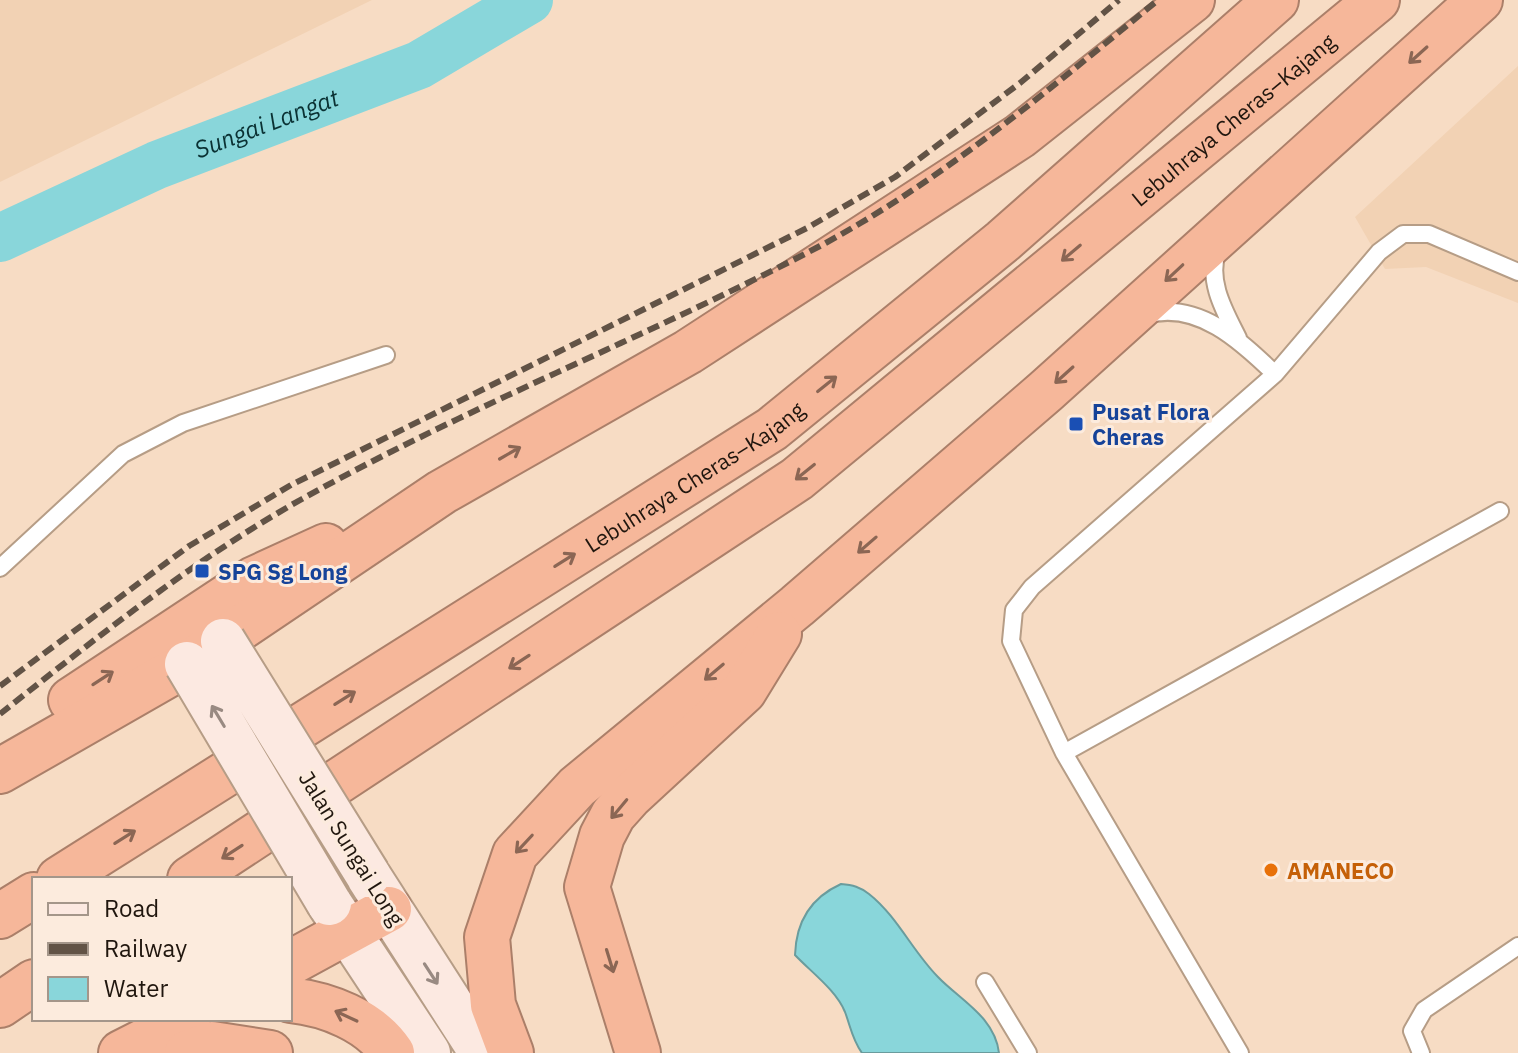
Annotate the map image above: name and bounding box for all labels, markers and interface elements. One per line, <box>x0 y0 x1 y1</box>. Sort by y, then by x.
street label: Lebuhraya Cheras–Kajang <box>1125 26 1341 212</box>
one-way arrow <box>1409 46 1429 64</box>
water label: Sungai Langat <box>190 81 344 165</box>
one-way arrow <box>1061 244 1082 262</box>
one-way arrow <box>1165 264 1185 282</box>
one-way arrow <box>1054 365 1074 383</box>
one-way arrow <box>816 375 837 393</box>
street label: Lebuhraya Cheras–Kajang <box>579 394 810 558</box>
place label: Pusat Flora Cheras <box>1092 397 1210 451</box>
marker: Pusat Flora Cheras <box>1067 415 1085 433</box>
one-way arrow <box>498 445 521 461</box>
one-way arrow <box>795 463 816 480</box>
one-way arrow <box>858 536 878 554</box>
one-way arrow <box>553 551 575 568</box>
place label: SPG Sg Long <box>218 557 348 586</box>
marker: SPG Sg Long <box>193 562 211 580</box>
one-way arrow <box>508 654 531 670</box>
one-way arrow <box>704 664 725 681</box>
one-way arrow <box>92 669 114 686</box>
one-way arrow <box>333 690 355 707</box>
one-way arrow <box>210 705 226 728</box>
street label: Jalan Sungai Long <box>293 765 411 931</box>
one-way arrow <box>610 798 628 819</box>
one-way arrow <box>113 829 136 845</box>
one-way arrow <box>515 833 534 854</box>
one-way arrow <box>221 843 243 860</box>
place label: AMANECO <box>1287 856 1394 885</box>
marker: AMANECO <box>1262 861 1280 879</box>
legend <box>32 877 292 1021</box>
text: Road <box>104 892 159 924</box>
text: Railway <box>104 932 187 964</box>
one-way arrow <box>603 948 618 974</box>
one-way arrow <box>423 963 440 985</box>
text: Water <box>104 972 168 1004</box>
one-way arrow <box>335 1008 359 1023</box>

